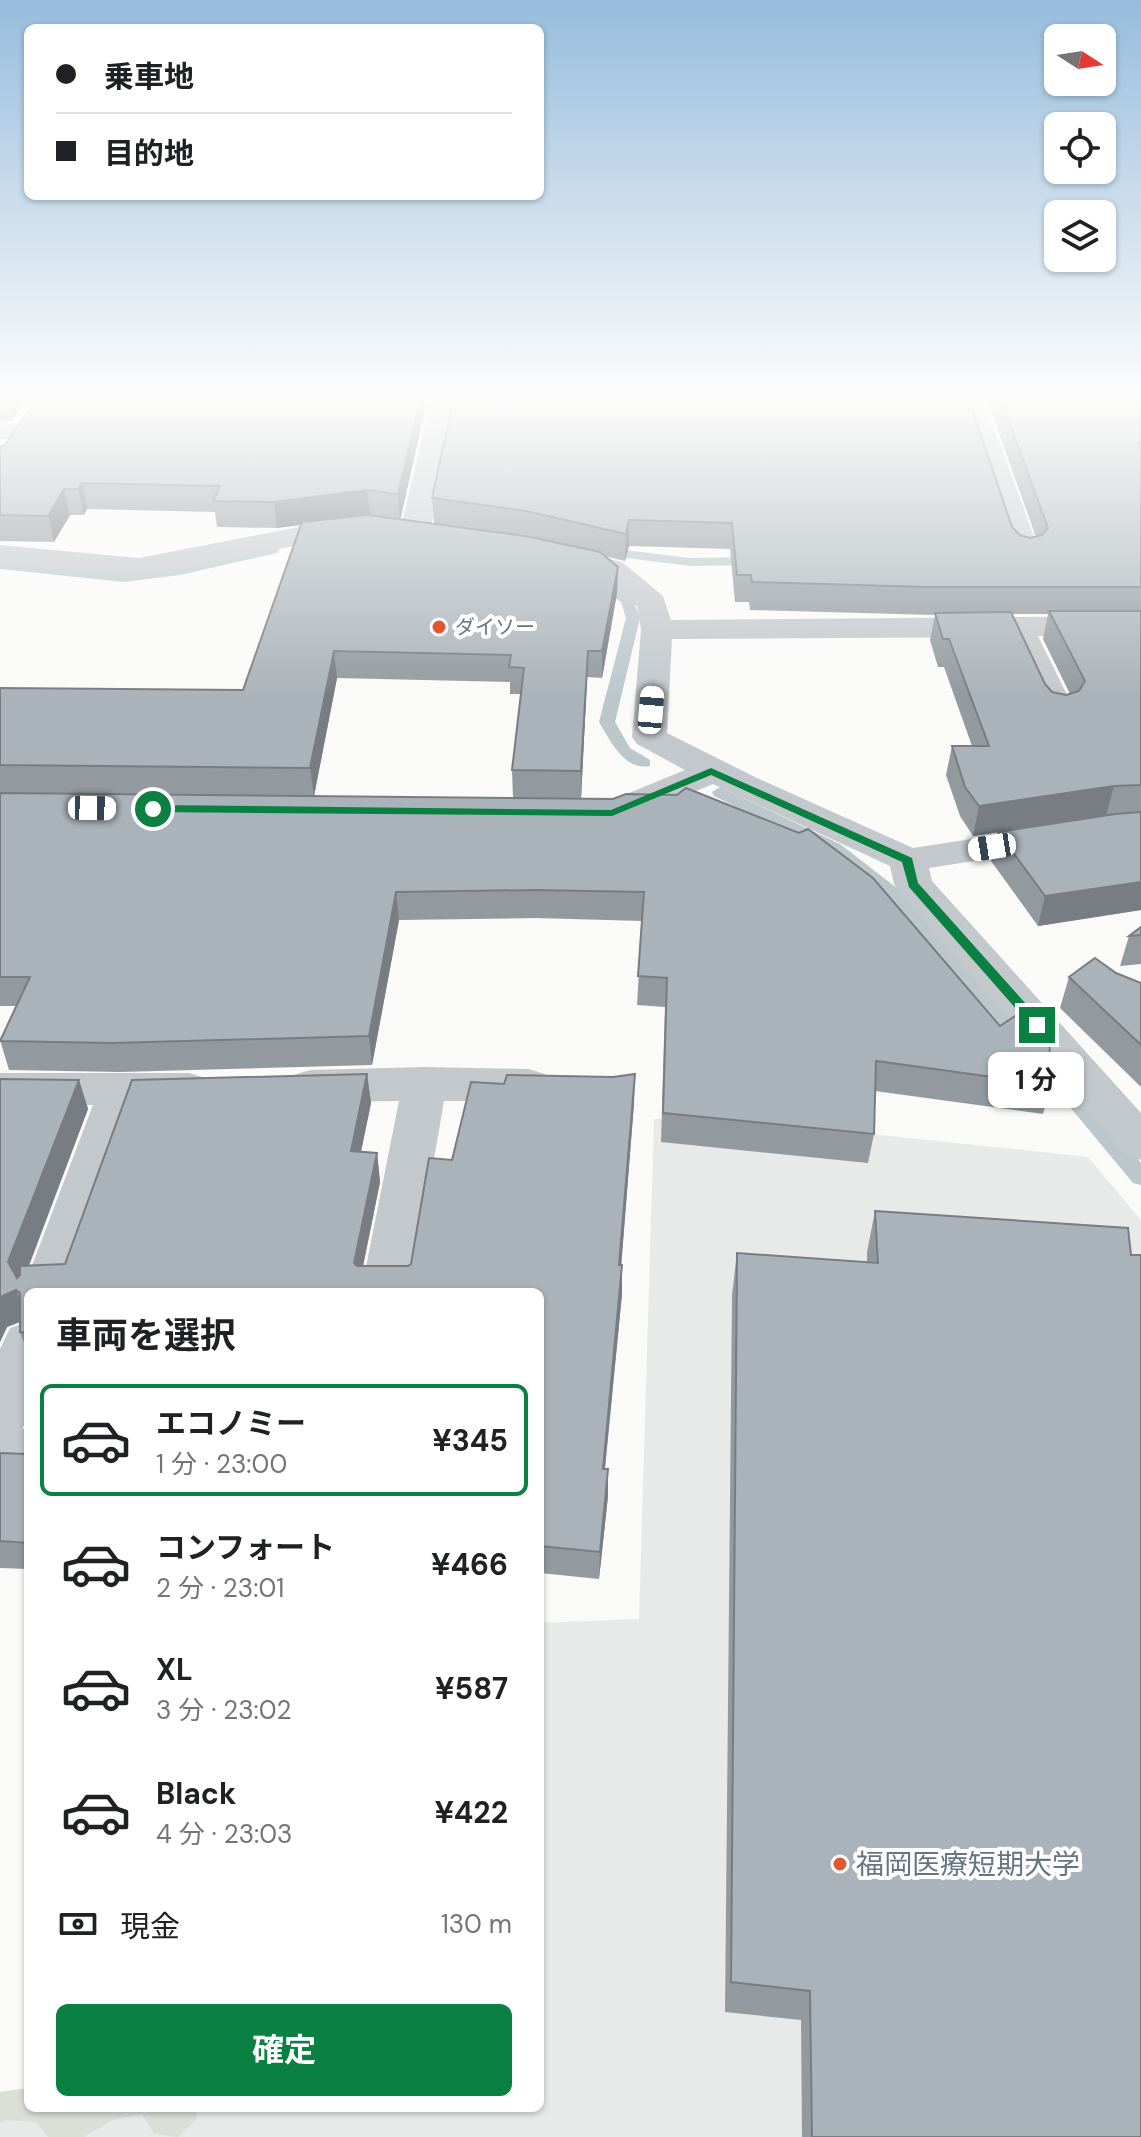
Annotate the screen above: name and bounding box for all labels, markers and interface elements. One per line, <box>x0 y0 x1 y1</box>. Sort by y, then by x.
north arrow <box>1044 24 1116 96</box>
map controls <box>1044 24 1116 272</box>
text: 乗車地 <box>104 57 194 96</box>
button: locate <box>1044 112 1116 184</box>
text: 目的地 <box>104 134 194 173</box>
button: layers <box>1044 200 1116 272</box>
place label: ダイソー <box>455 614 535 640</box>
marker: ダイソー <box>430 618 448 636</box>
car <box>637 685 665 735</box>
route start <box>135 791 171 827</box>
car <box>68 796 116 820</box>
car <box>966 831 1018 863</box>
route end <box>1019 1007 1055 1043</box>
callout: 1 分 <box>989 1053 1085 1109</box>
text: 1 分 <box>1015 1063 1057 1097</box>
text: 車両を選択 <box>56 1312 236 1359</box>
icon: car <box>60 1404 132 1476</box>
text: エコノミー <box>156 1404 306 1443</box>
text: ¥345 <box>432 1421 508 1460</box>
text: 1 分 · 23:00 <box>156 1447 287 1481</box>
icon: car <box>60 1528 132 1600</box>
text: コンフォート <box>156 1528 335 1567</box>
text: ¥466 <box>431 1545 508 1584</box>
text: 2 分 · 23:01 <box>156 1571 284 1605</box>
text: XL <box>156 1650 193 1689</box>
icon: car <box>60 1652 132 1724</box>
text: ¥587 <box>435 1669 508 1708</box>
text: 3 分 · 23:02 <box>156 1693 291 1727</box>
text: Black <box>156 1774 236 1813</box>
icon: car <box>60 1776 132 1848</box>
text: ¥422 <box>434 1793 508 1832</box>
text: 4 分 · 23:03 <box>156 1817 292 1851</box>
place label: 福岡医療短期大学 <box>856 1846 1080 1883</box>
marker: 福岡医療短期大学 <box>831 1855 849 1873</box>
icon: cash <box>56 1902 100 1946</box>
text: 現金 <box>120 1907 180 1946</box>
text: 130 m <box>441 1907 512 1941</box>
button: 確定 <box>56 2004 512 2096</box>

